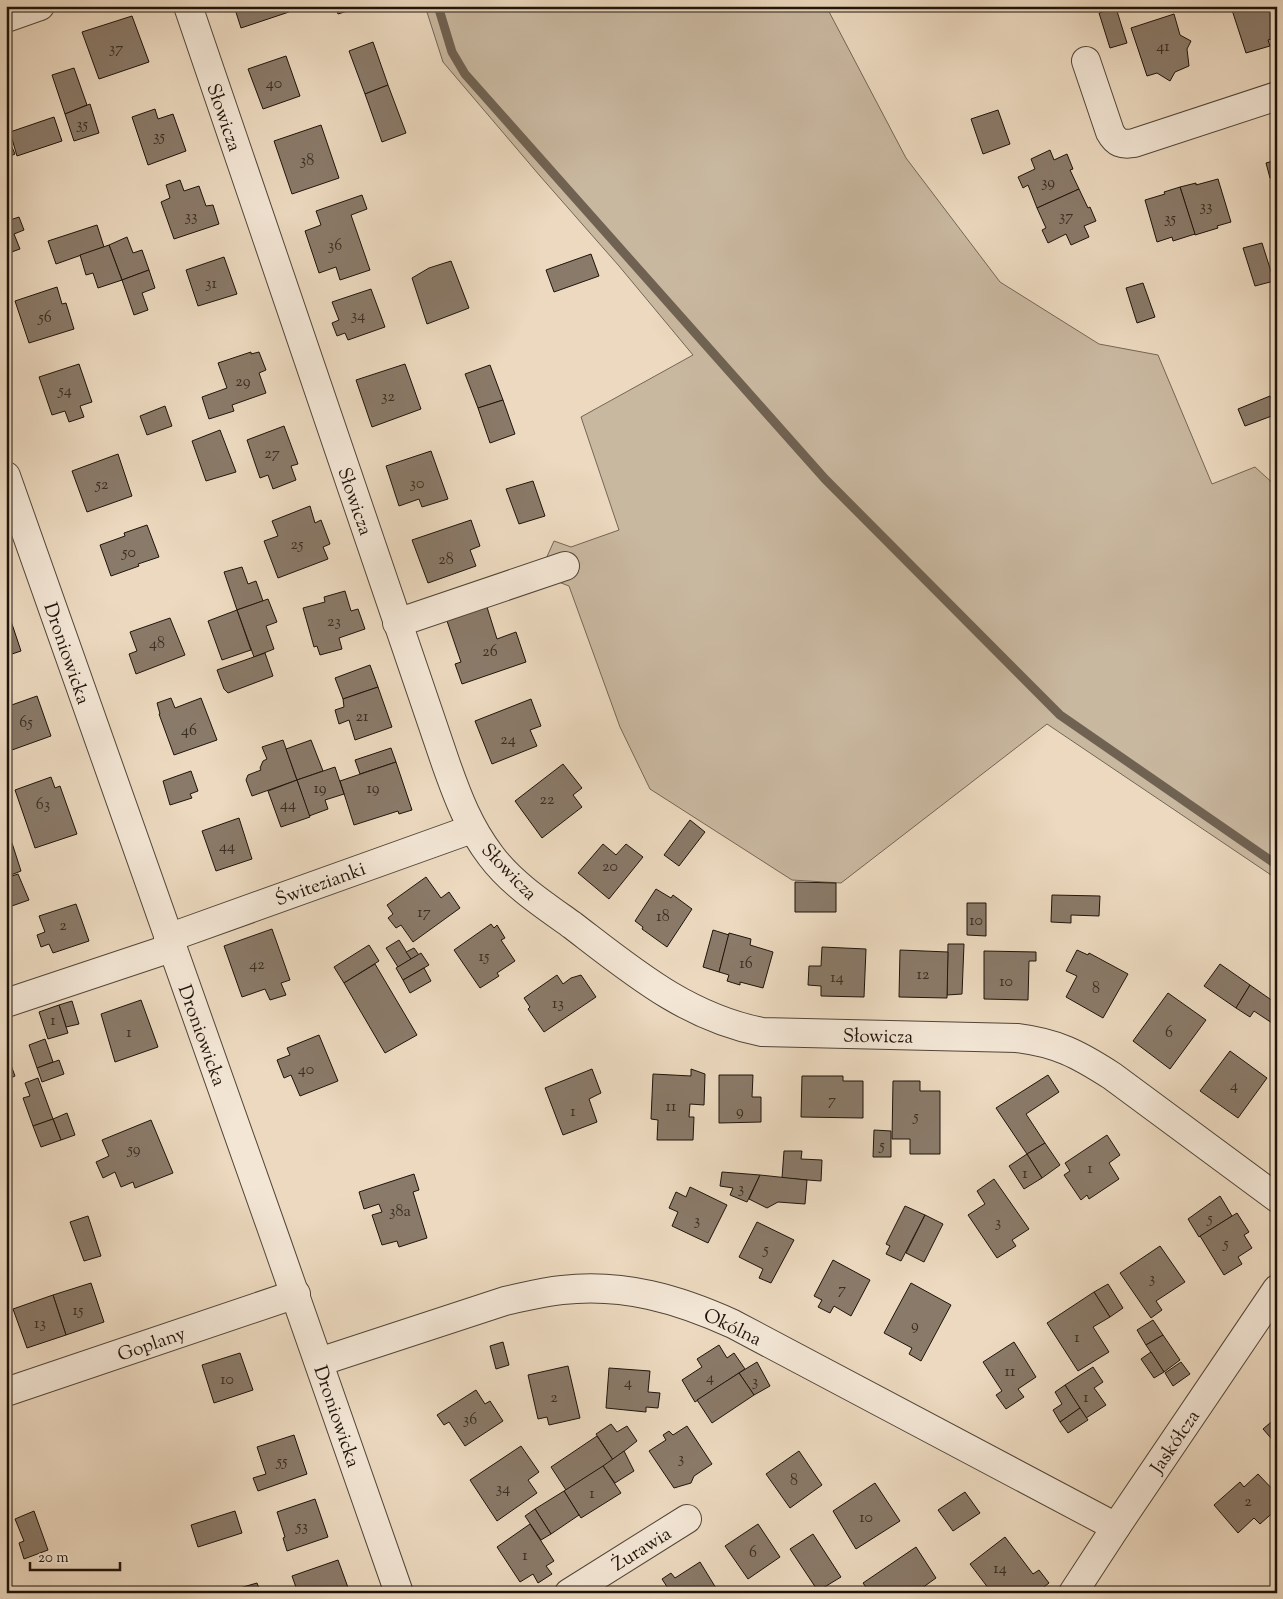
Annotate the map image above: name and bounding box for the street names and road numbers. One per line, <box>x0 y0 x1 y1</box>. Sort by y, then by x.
street label: Słowicza <box>198 80 247 156</box>
street label: Słowicza <box>329 464 378 540</box>
street label: Droniowicka <box>36 599 96 709</box>
street label: Słowicza <box>474 838 543 908</box>
street label: Świtezianki <box>272 857 370 914</box>
street label: Droniowicka <box>170 981 232 1091</box>
street label: Słowicza <box>843 1023 914 1052</box>
street label: Okólna <box>698 1303 766 1354</box>
street label: Goplany <box>114 1321 190 1370</box>
street label: Droniowicka <box>306 1362 366 1472</box>
street label: Jaskółcza <box>1144 1405 1207 1481</box>
street label: Żurawia <box>607 1521 678 1579</box>

